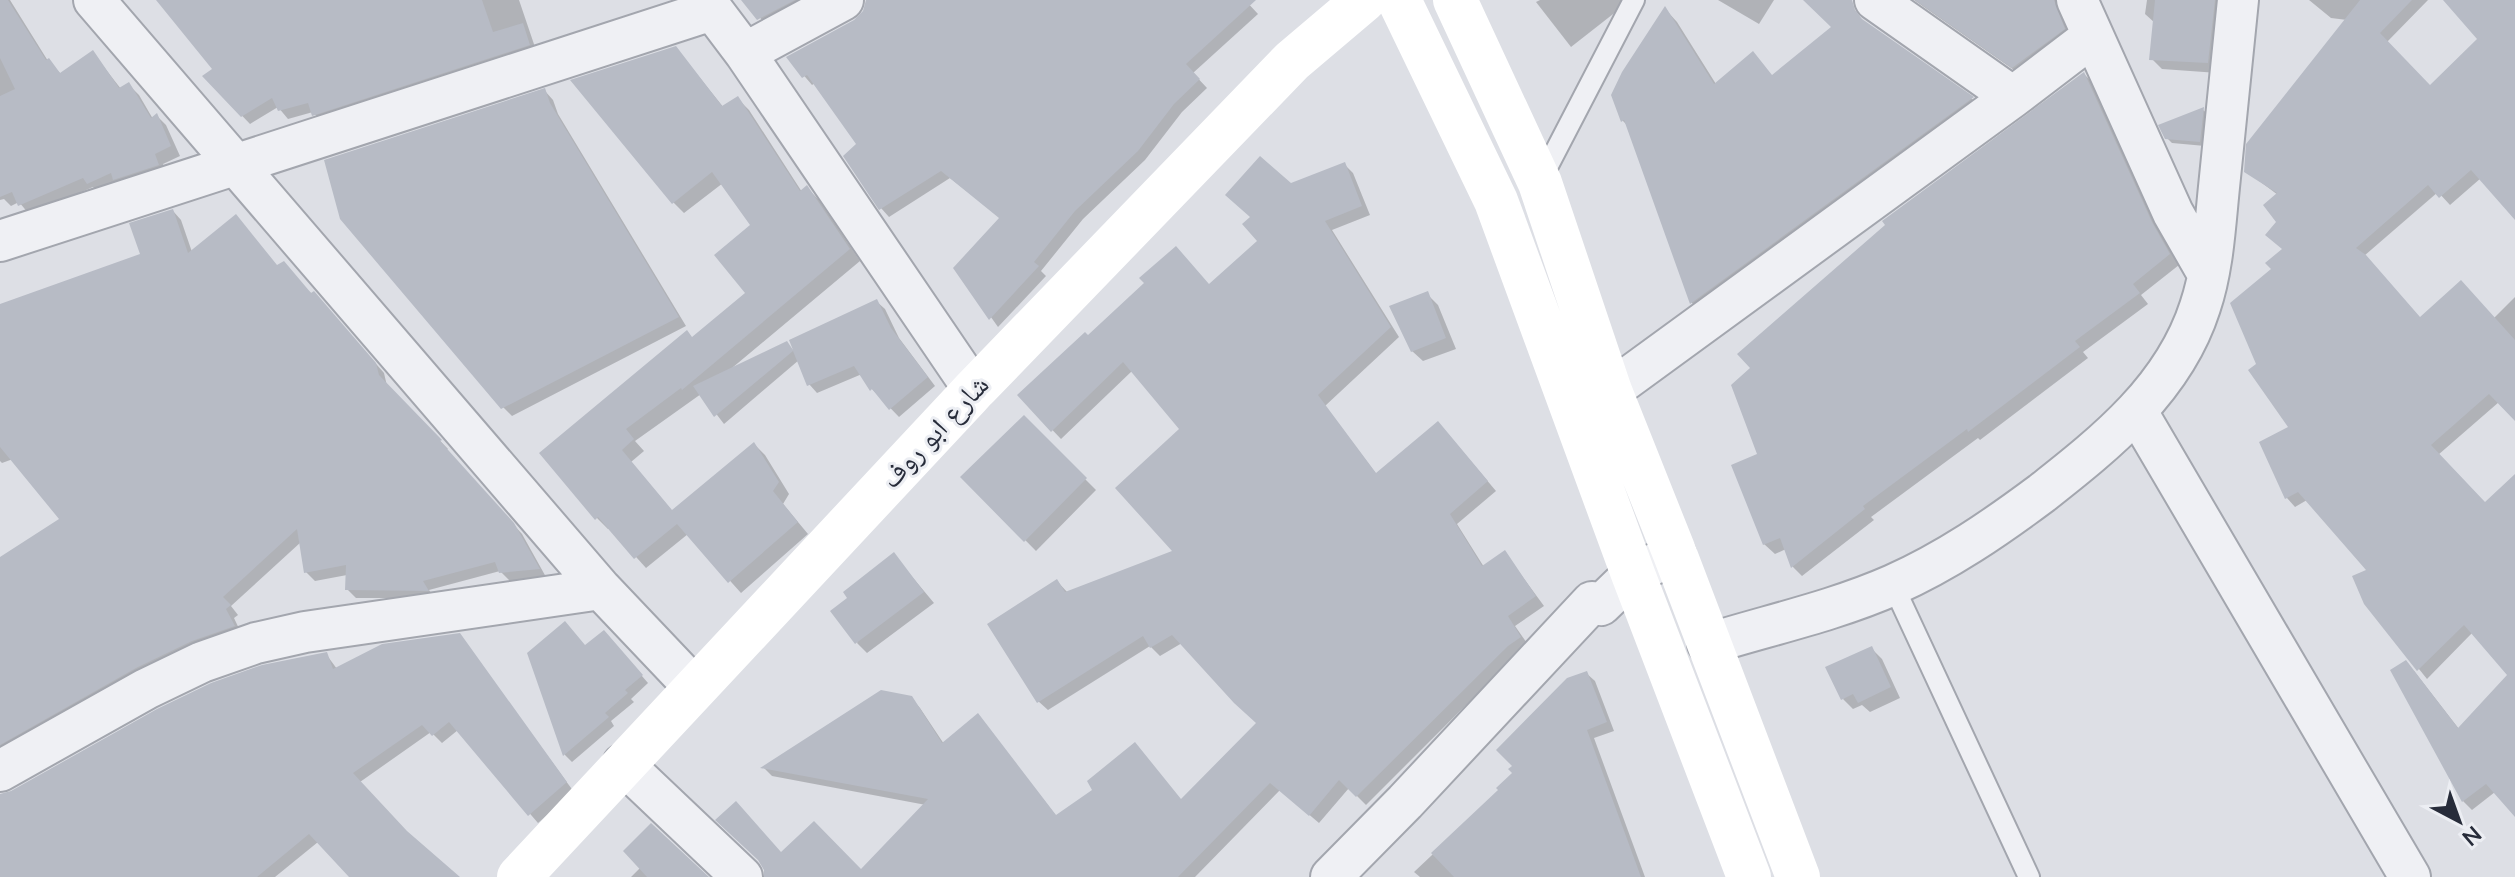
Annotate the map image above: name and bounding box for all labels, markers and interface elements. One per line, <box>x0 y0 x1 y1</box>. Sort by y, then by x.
street label: شارع ابو روف <box>872 367 998 497</box>
north arrow <box>2419 781 2499 861</box>
text: N <box>2455 819 2488 852</box>

